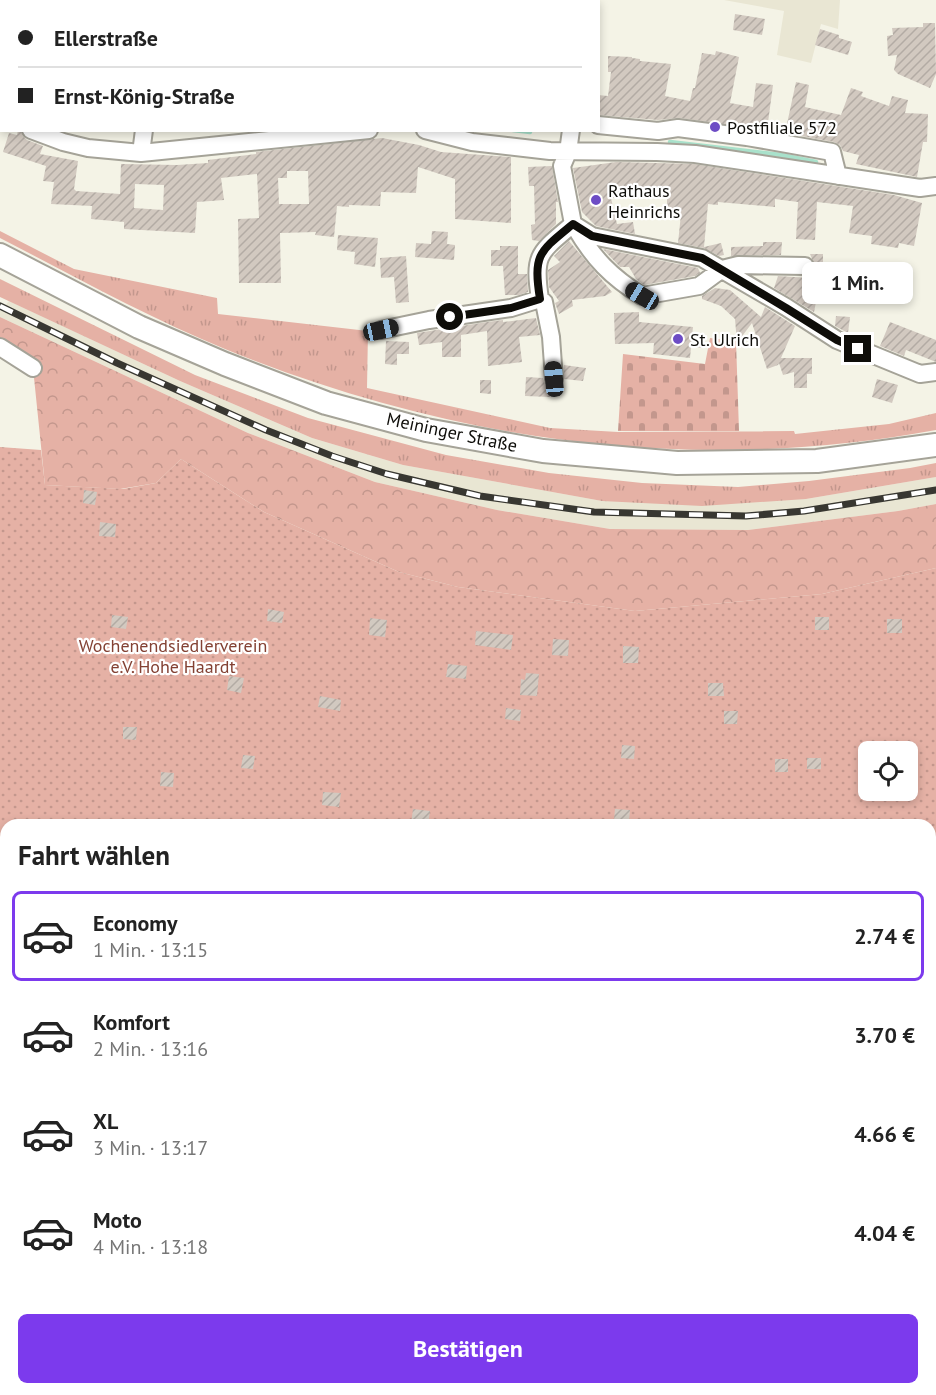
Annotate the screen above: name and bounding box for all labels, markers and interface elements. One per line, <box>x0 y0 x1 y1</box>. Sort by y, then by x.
text: Ellerstraße <box>54 24 158 52</box>
text: Ernst-König-Straße <box>54 82 235 110</box>
place label: Postfiliale 572 <box>727 116 837 139</box>
marker: Postfiliale 572 <box>708 120 722 134</box>
place label: Rathaus Heinrichs <box>608 179 680 223</box>
marker: Rathaus Heinrichs <box>589 193 603 207</box>
callout: 1 Min. <box>802 262 914 304</box>
text: 1 Min. <box>831 270 884 296</box>
car <box>622 279 662 313</box>
route start <box>436 303 463 330</box>
car <box>362 317 400 343</box>
place label: St. Ulrich <box>690 328 759 351</box>
marker: St. Ulrich <box>671 332 685 346</box>
route end <box>844 335 871 362</box>
car <box>543 360 565 398</box>
street label: Meininger Straße <box>385 407 519 457</box>
park label: Wochenendsiedlerverein e.V. Hohe Haardt <box>79 634 267 678</box>
map controls <box>858 741 918 801</box>
button: locate <box>858 741 918 801</box>
text: Fahrt wählen <box>18 838 170 872</box>
icon: car <box>21 909 75 963</box>
text: Economy <box>93 909 177 937</box>
text: 2.74 € <box>854 922 915 950</box>
text: 1 Min. · 13:15 <box>93 937 208 963</box>
icon: car <box>21 1008 75 1062</box>
text: Komfort <box>93 1008 170 1036</box>
text: 3.70 € <box>854 1021 915 1049</box>
text: 2 Min. · 13:16 <box>93 1036 208 1062</box>
icon: car <box>21 1107 75 1161</box>
text: XL <box>93 1107 118 1135</box>
text: 4.66 € <box>854 1120 915 1148</box>
text: 3 Min. · 13:17 <box>93 1135 208 1161</box>
icon: car <box>21 1206 75 1260</box>
text: Moto <box>93 1206 142 1234</box>
text: 4.04 € <box>854 1219 915 1247</box>
text: 4 Min. · 13:18 <box>93 1234 208 1260</box>
button: Bestätigen <box>18 1314 918 1383</box>

